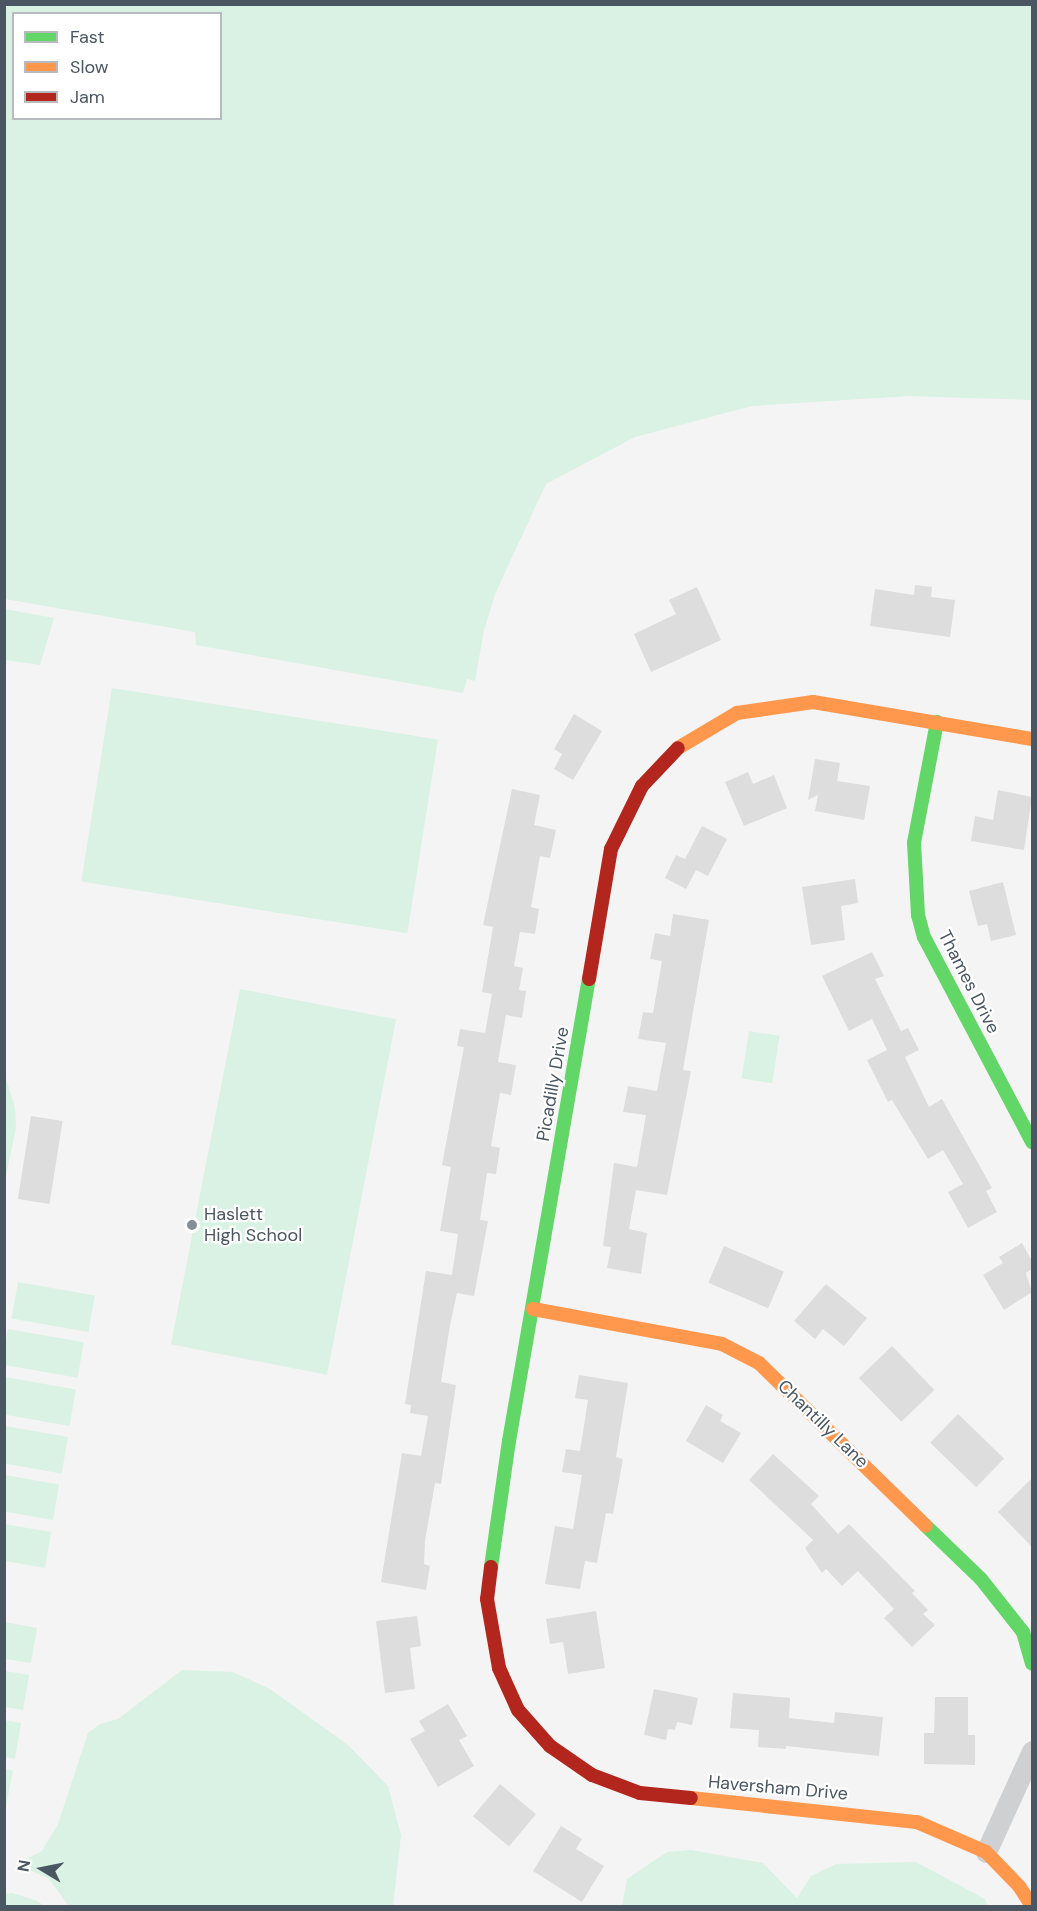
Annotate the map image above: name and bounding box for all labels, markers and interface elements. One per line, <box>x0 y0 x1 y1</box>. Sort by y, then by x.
legend <box>12 12 222 120</box>
text: Fast <box>70 25 105 49</box>
text: Slow <box>70 55 109 79</box>
text: Jam <box>70 85 105 109</box>
street label: Thames Drive <box>934 927 1004 1037</box>
street label: Picadilly Drive <box>532 1025 574 1143</box>
place label: Haslett High School <box>204 1204 302 1246</box>
marker: Haslett High School <box>185 1218 199 1232</box>
street label: Chantilly Lane <box>773 1375 873 1473</box>
street label: Haversham Drive <box>707 1771 849 1805</box>
north arrow <box>12 1839 72 1899</box>
text: N <box>12 1858 35 1873</box>

